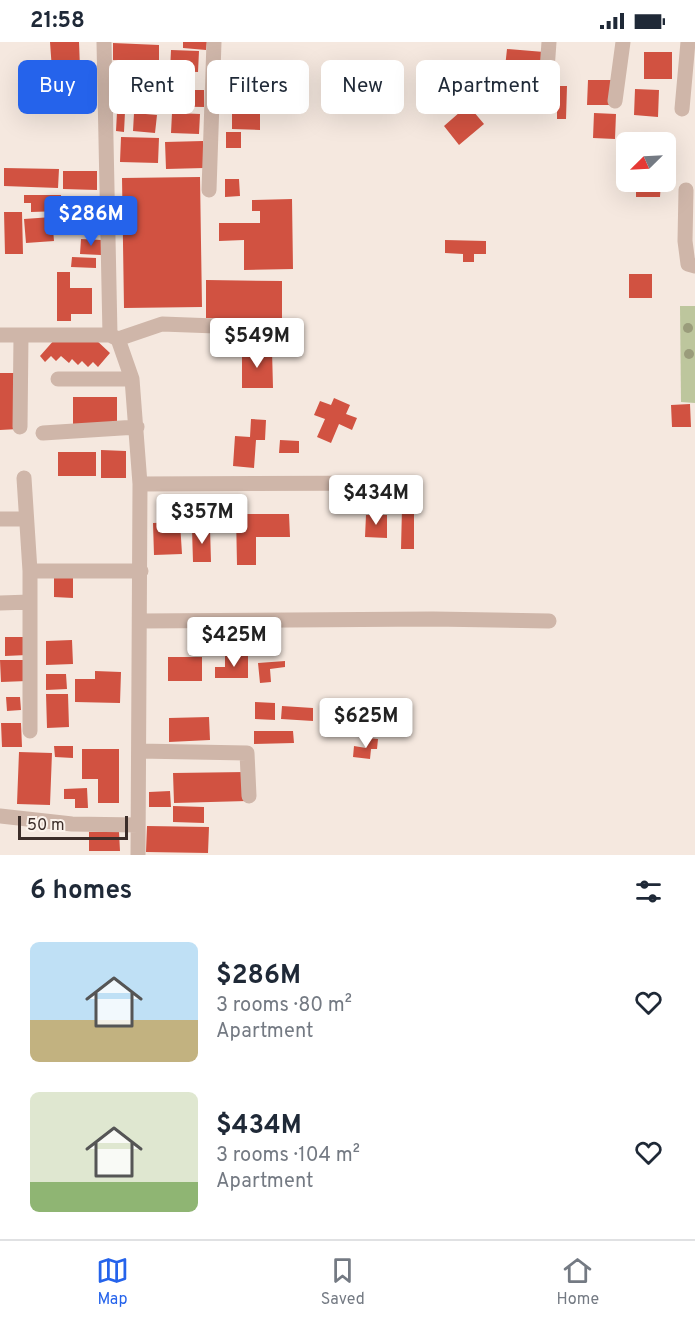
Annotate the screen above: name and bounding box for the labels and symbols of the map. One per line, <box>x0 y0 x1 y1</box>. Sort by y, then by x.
north arrow <box>616 132 676 192</box>
pin: $286M <box>49 196 133 247</box>
pin: $549M <box>215 318 299 369</box>
pin: $434M <box>334 475 418 526</box>
pin: $357M <box>160 494 244 545</box>
pin: $425M <box>192 617 276 668</box>
pin: $625M <box>324 698 408 749</box>
scale bar <box>18 813 128 840</box>

